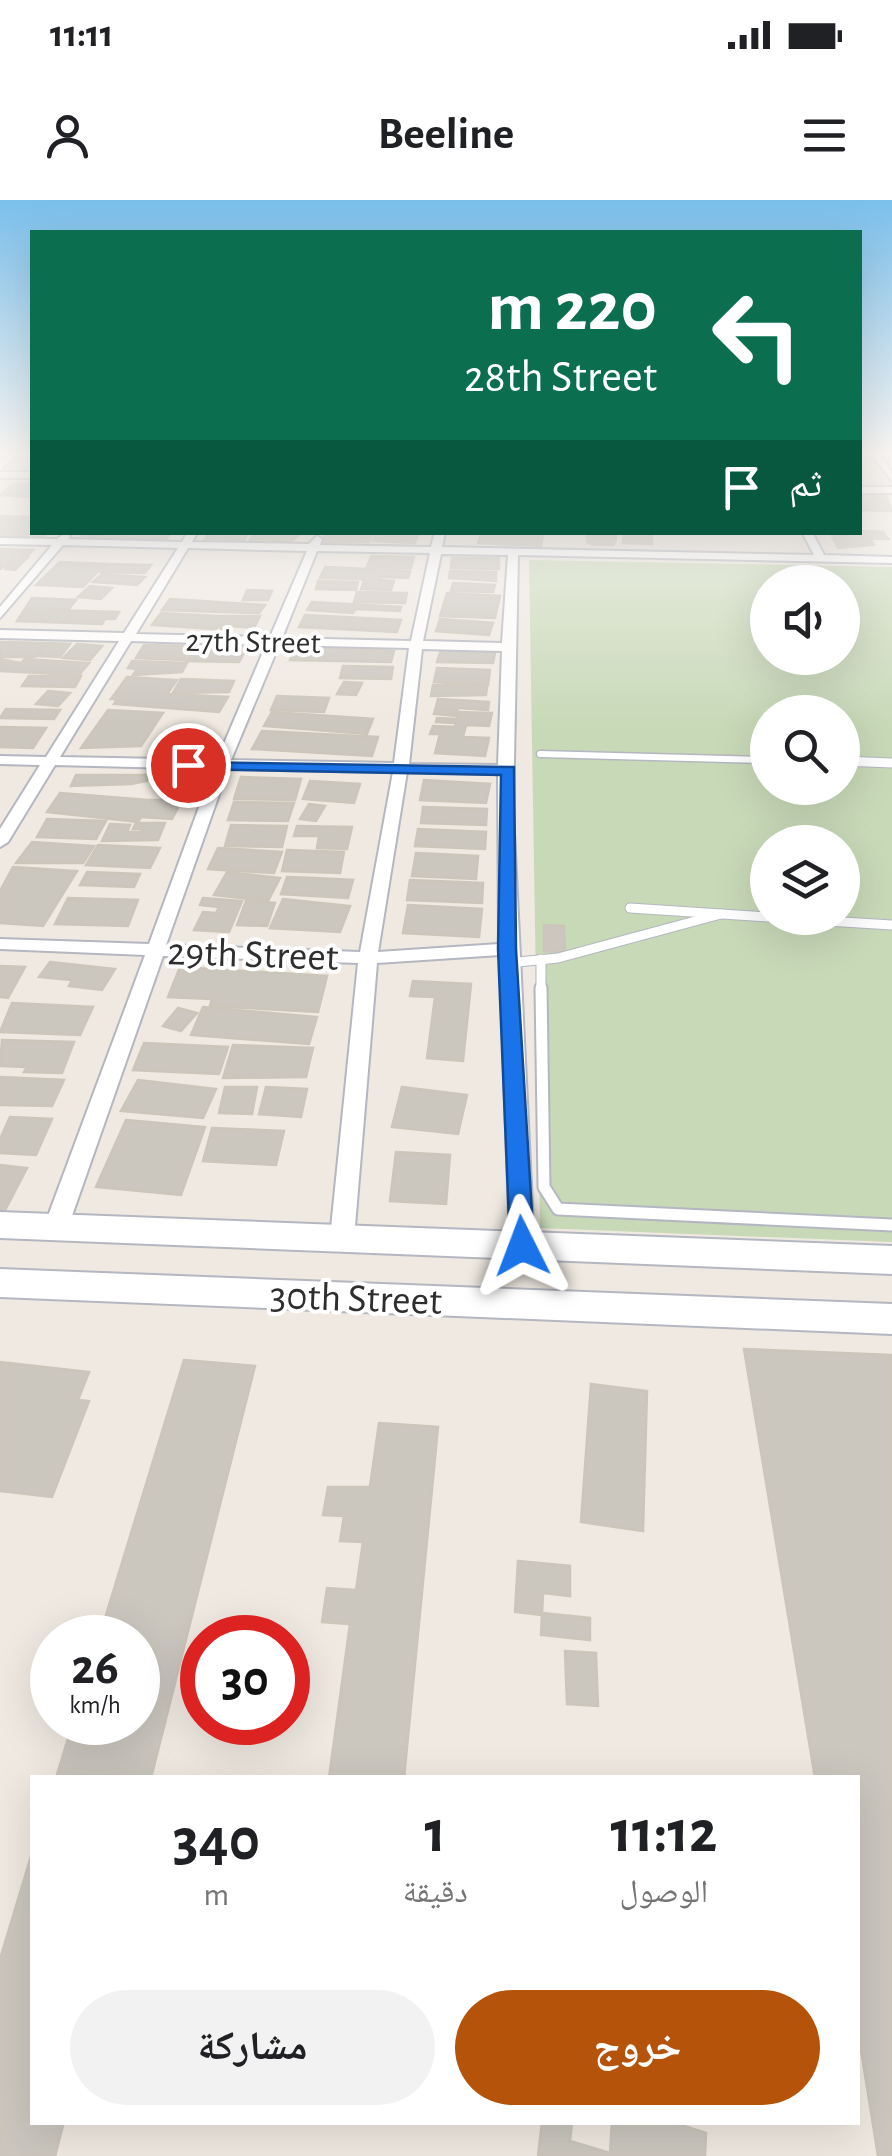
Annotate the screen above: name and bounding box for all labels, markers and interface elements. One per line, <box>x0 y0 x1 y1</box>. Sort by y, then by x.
text: 11:11 <box>50 16 113 54</box>
icon: person <box>40 108 95 163</box>
icon: menu <box>797 108 852 163</box>
text: Beeline <box>378 112 514 157</box>
icon: left <box>692 270 822 400</box>
text: 220 m <box>488 273 657 343</box>
text: 28th Street <box>464 355 657 400</box>
icon: arrive <box>714 460 769 515</box>
text: ثم <box>789 466 822 504</box>
map controls <box>750 565 860 935</box>
button: sound <box>750 565 860 675</box>
street label: 27th Street <box>185 625 321 659</box>
button: search <box>750 695 860 805</box>
pin <box>146 723 231 808</box>
icon: arrive <box>161 738 216 793</box>
button: layers <box>750 825 860 935</box>
street label: 29th Street <box>167 932 339 978</box>
position arrow <box>470 1194 574 1298</box>
street label: 30th Street <box>269 1276 443 1322</box>
speed limit sign: 30 <box>180 1615 310 1745</box>
text: 26 <box>71 1643 119 1693</box>
text: km/h <box>69 1693 121 1718</box>
text: 1 <box>424 1803 446 1863</box>
text: 11:12 <box>610 1803 717 1863</box>
text: 340 <box>173 1811 260 1871</box>
text: دقيقة <box>403 1876 468 1908</box>
text: الوصول <box>620 1876 708 1908</box>
text: m <box>204 1879 229 1911</box>
button: مشاركة <box>70 1990 435 2105</box>
button: خروج <box>455 1990 820 2105</box>

